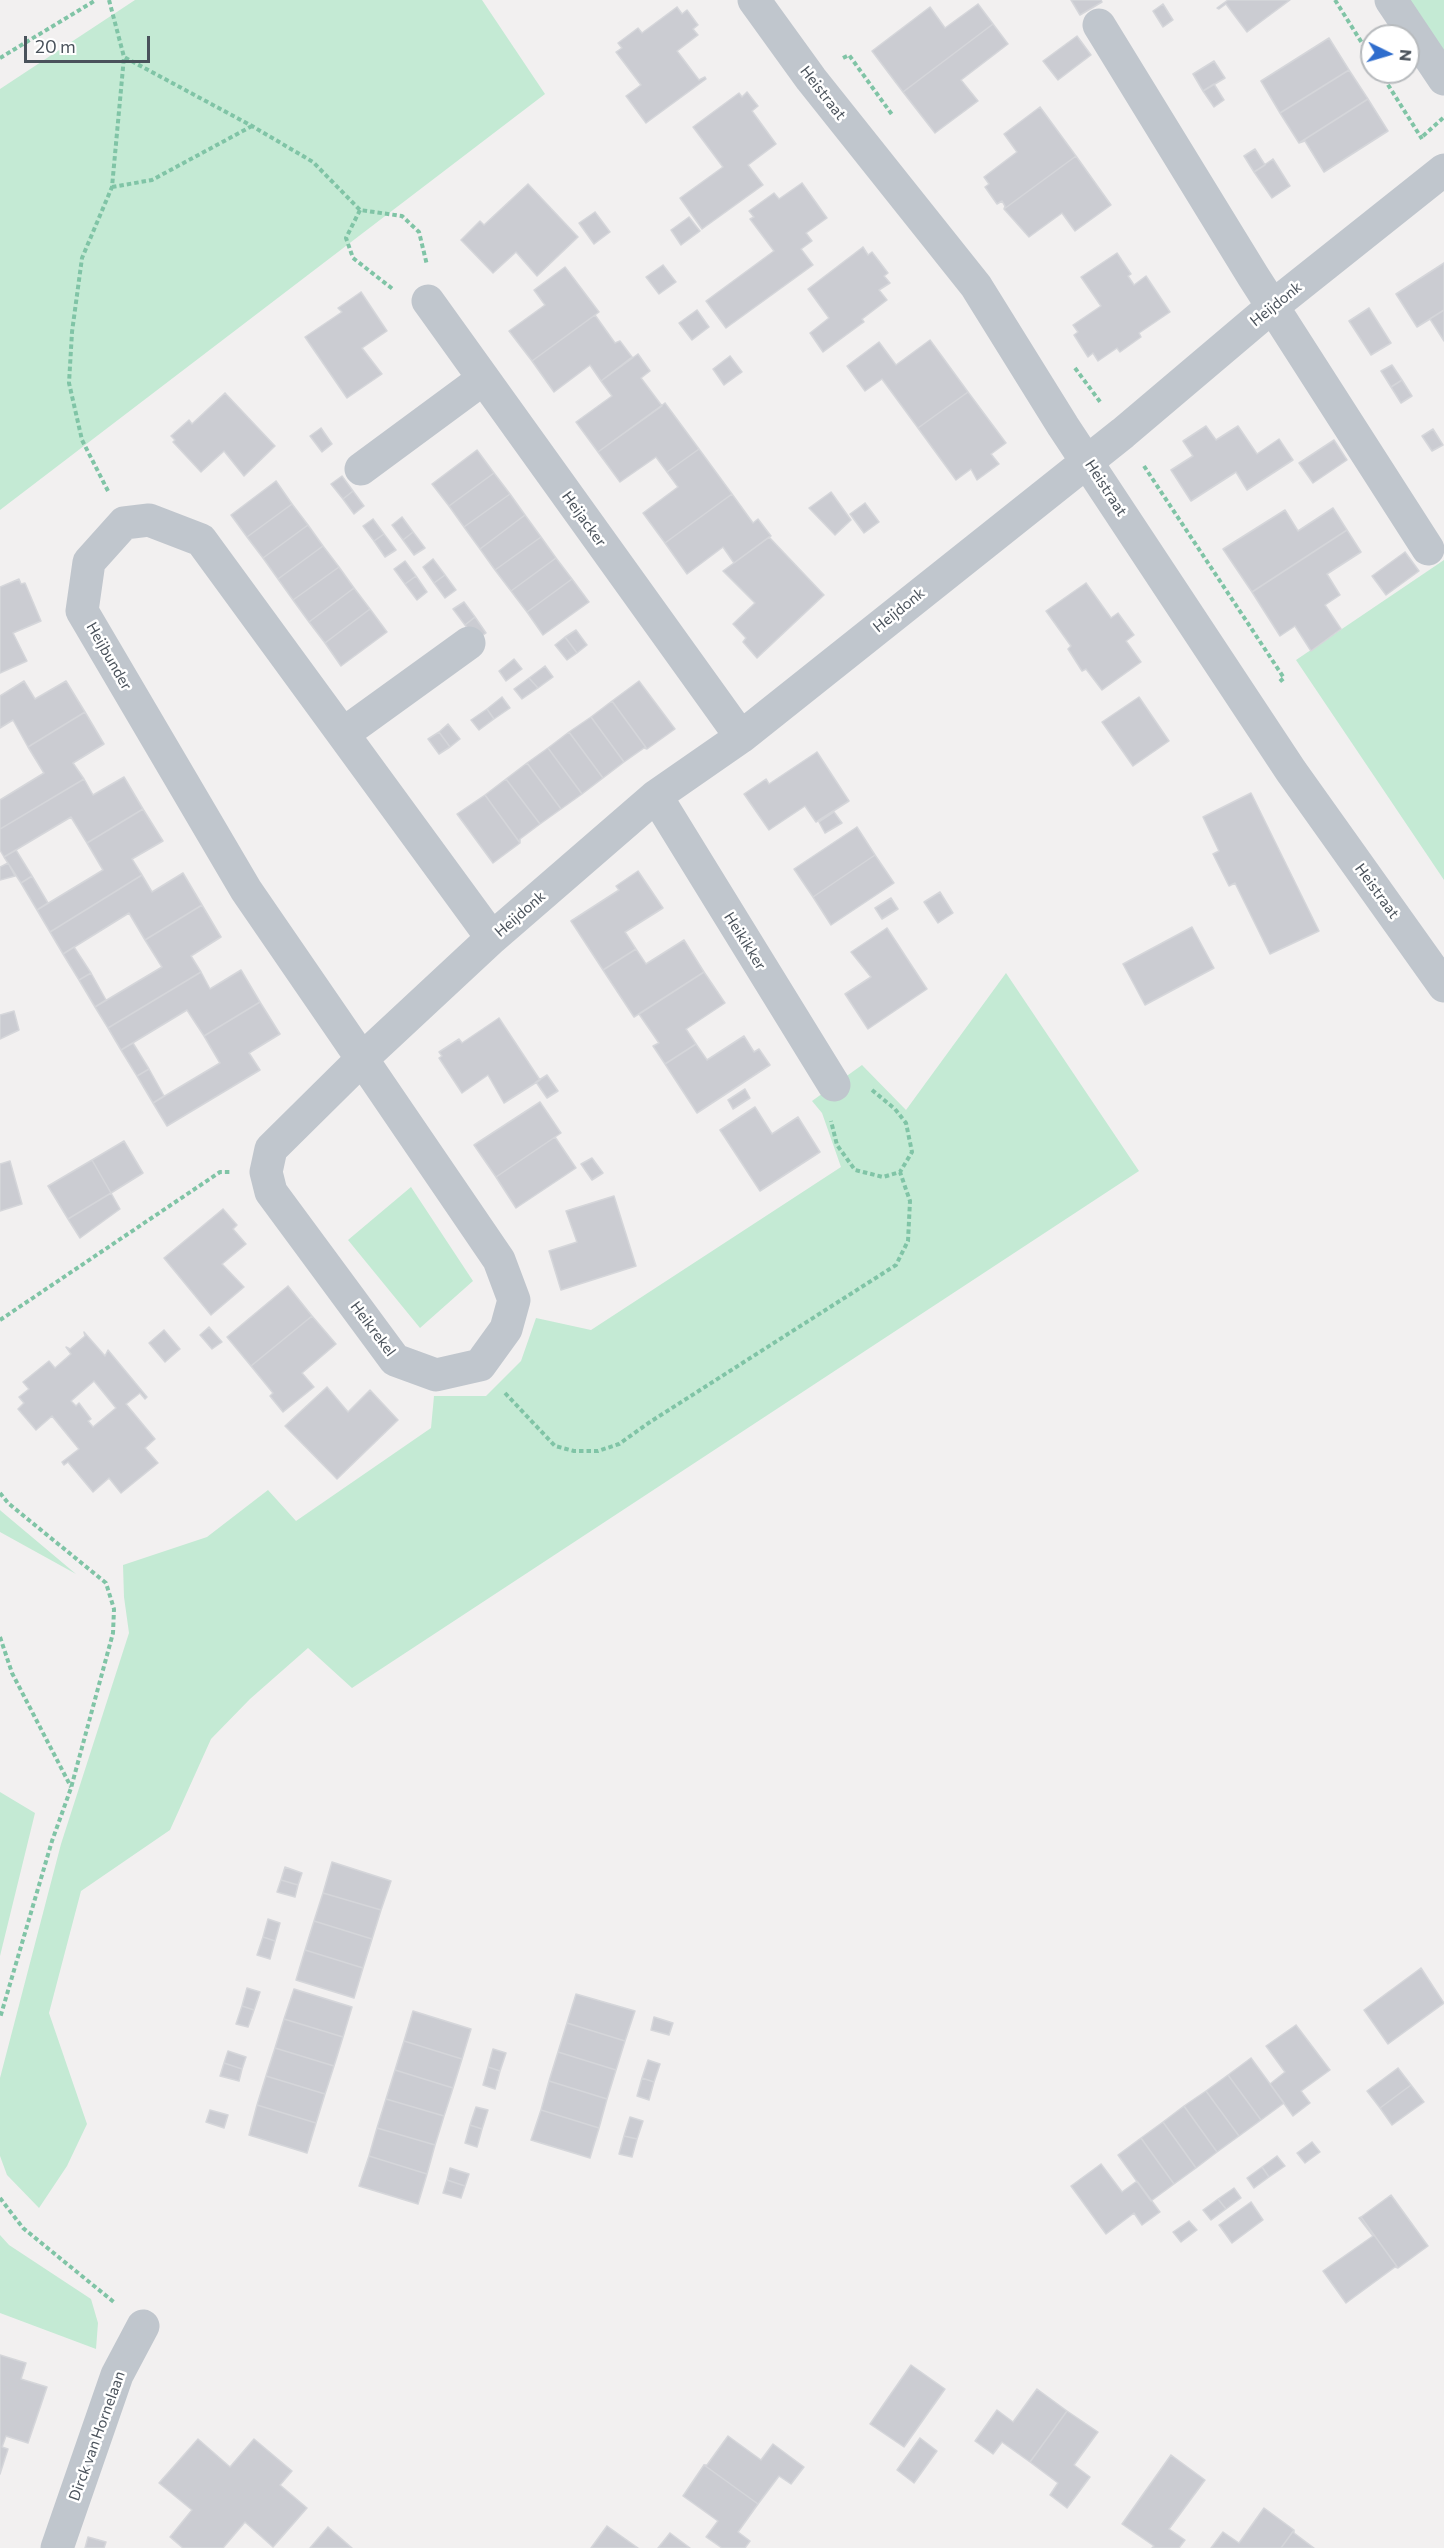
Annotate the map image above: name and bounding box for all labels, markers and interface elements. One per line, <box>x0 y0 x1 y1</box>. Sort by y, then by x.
scale bar <box>27 24 153 62</box>
north arrow <box>1360 24 1420 84</box>
text: 20 m <box>35 35 76 57</box>
text: N <box>1396 49 1416 62</box>
street label: Heistraat <box>796 62 850 124</box>
street label: Heijdonk <box>1247 278 1305 330</box>
street label: Heistraat <box>1081 456 1131 520</box>
street label: Heijacker <box>558 488 610 550</box>
street label: Heijdonk <box>870 584 928 636</box>
street label: Heijbunder <box>82 619 136 693</box>
street label: Heistraat <box>1351 860 1403 922</box>
street label: Heijdonk <box>491 887 549 941</box>
street label: Heikikker <box>720 909 770 973</box>
street label: Heikrekel <box>346 1298 400 1360</box>
street label: Dirck van Hornelaan <box>65 2369 129 2503</box>

